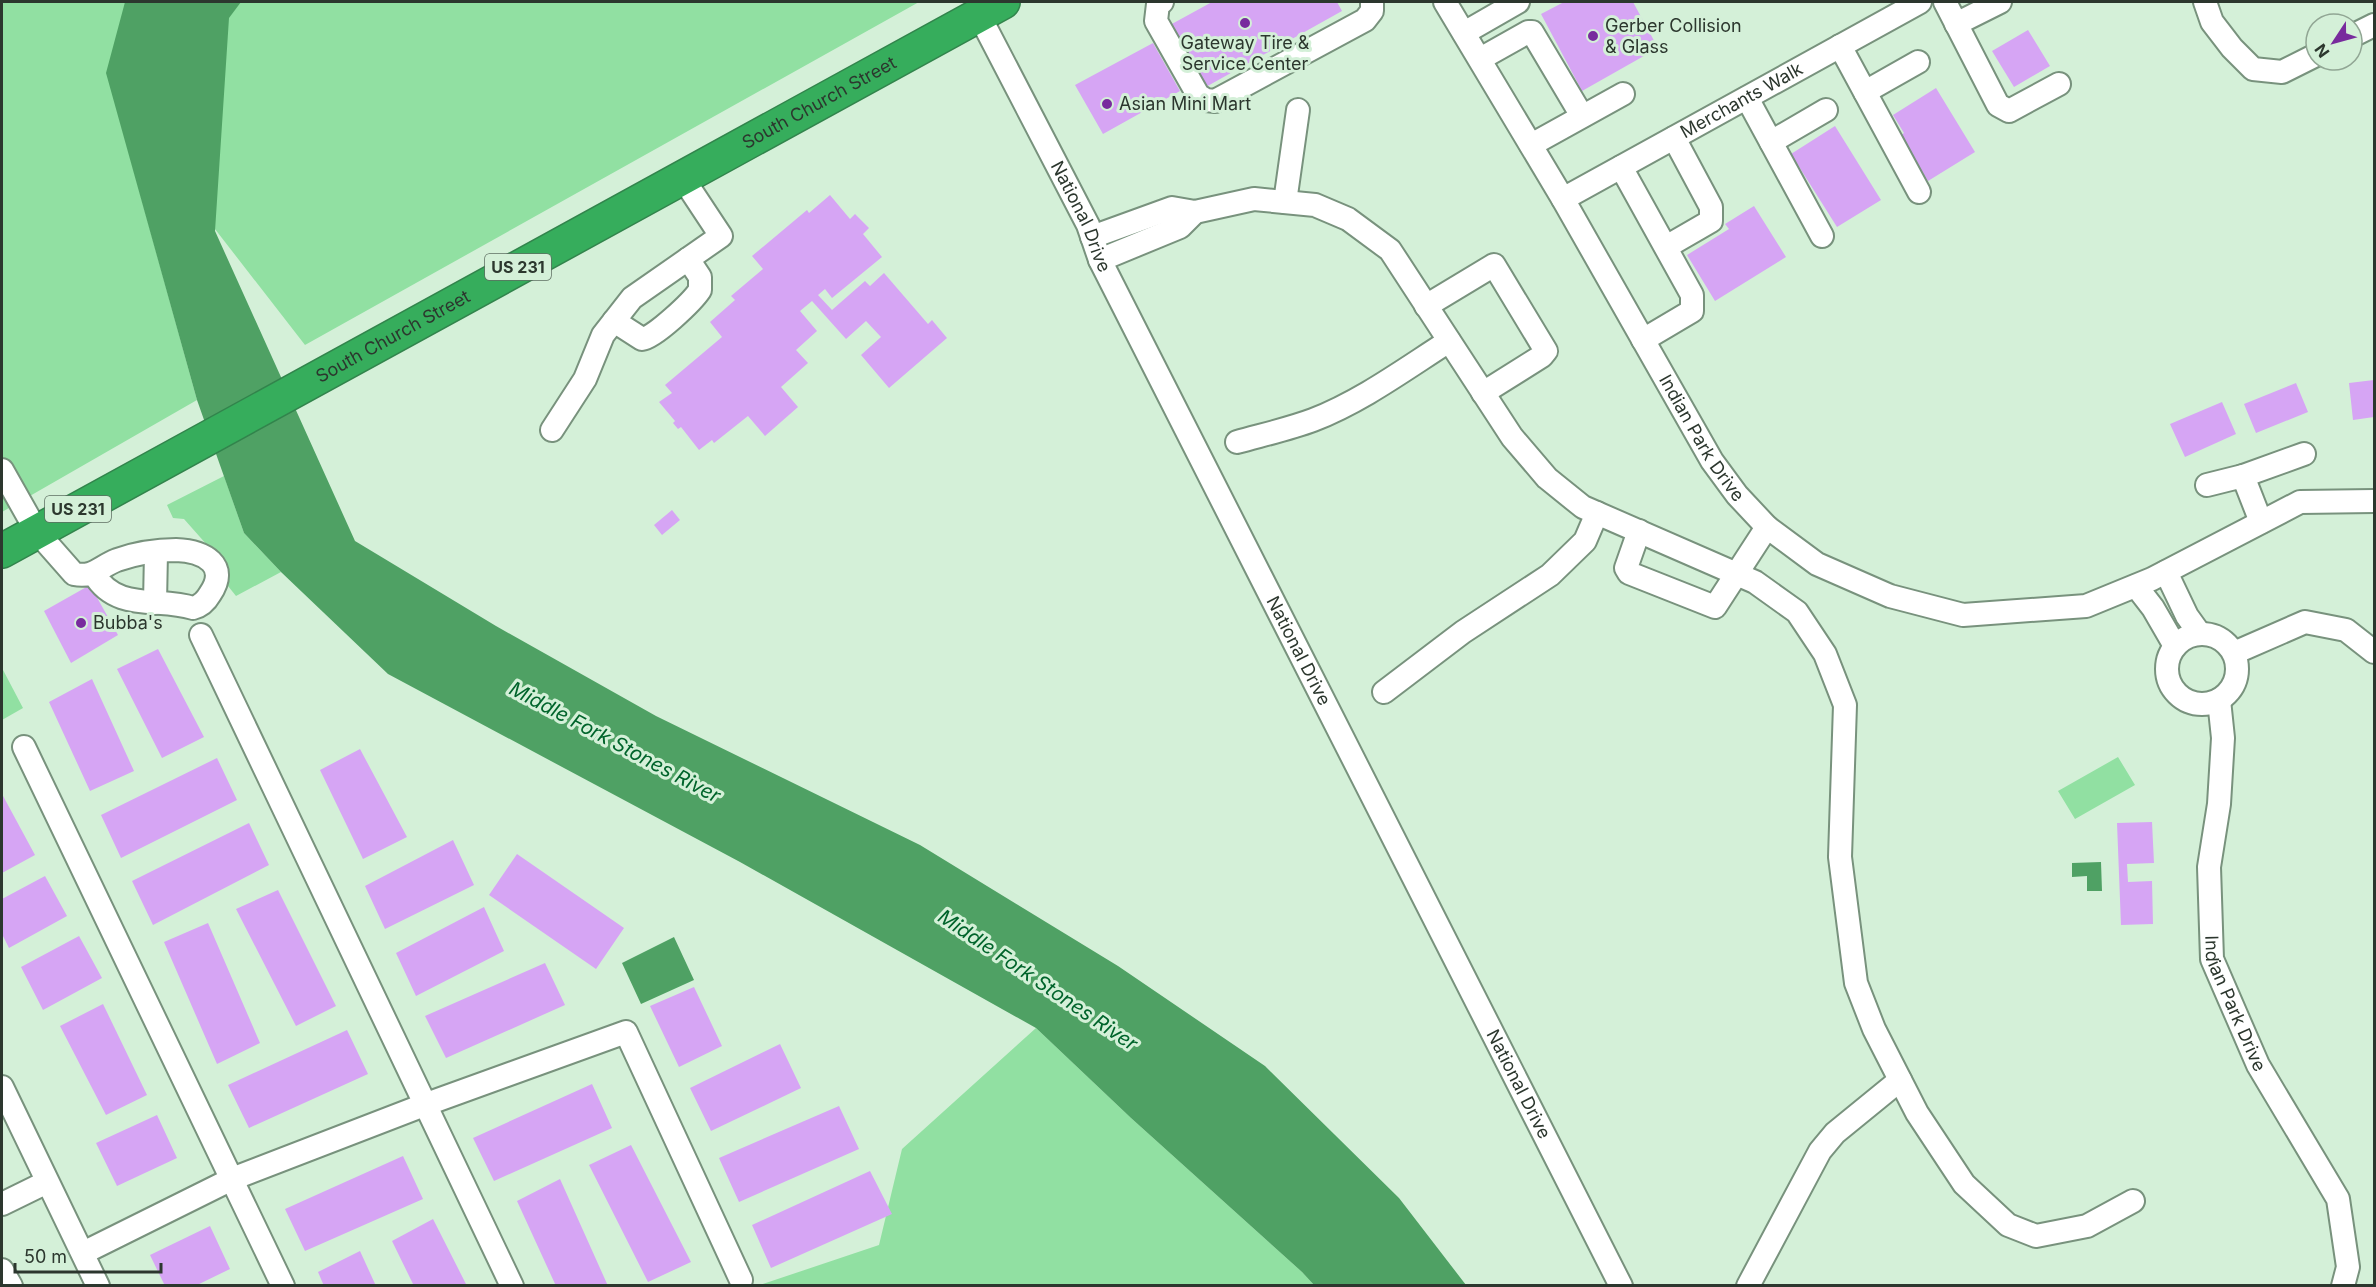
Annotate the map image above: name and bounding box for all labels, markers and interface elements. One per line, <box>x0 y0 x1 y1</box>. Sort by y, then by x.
north arrow <box>2304 12 2364 72</box>
place label: Gerber Collision & Glass <box>1605 15 1742 57</box>
marker: Gateway Tire & Service Center <box>1238 16 1252 30</box>
marker: Gerber Collision & Glass <box>1586 29 1600 43</box>
place label: Gateway Tire & Service Center <box>1181 32 1310 74</box>
text: N <box>2310 40 2334 62</box>
street label: South Church Street <box>738 52 900 153</box>
street label: Merchants Walk <box>1677 58 1806 142</box>
place label: Asian Mini Mart <box>1119 93 1251 114</box>
marker: Asian Mini Mart <box>1100 97 1114 111</box>
street label: National Drive <box>1047 157 1115 275</box>
road number: US 231 <box>485 254 551 280</box>
street label: South Church Street <box>312 285 474 387</box>
street label: Indian Park Drive <box>1655 371 1749 506</box>
road number: US 231 <box>45 496 111 522</box>
street label: National Drive <box>1263 593 1335 709</box>
place label: Bubba's <box>93 612 163 633</box>
marker: Bubba's <box>74 616 88 630</box>
water label: Middle Fork Stones River <box>506 676 725 808</box>
water label: Middle Fork Stones River <box>934 904 1143 1056</box>
street label: Indian Park Drive <box>2201 935 2270 1075</box>
street label: National Drive <box>1483 1026 1555 1142</box>
scale bar <box>15 1236 160 1274</box>
text: 50 m <box>24 1246 67 1267</box>

